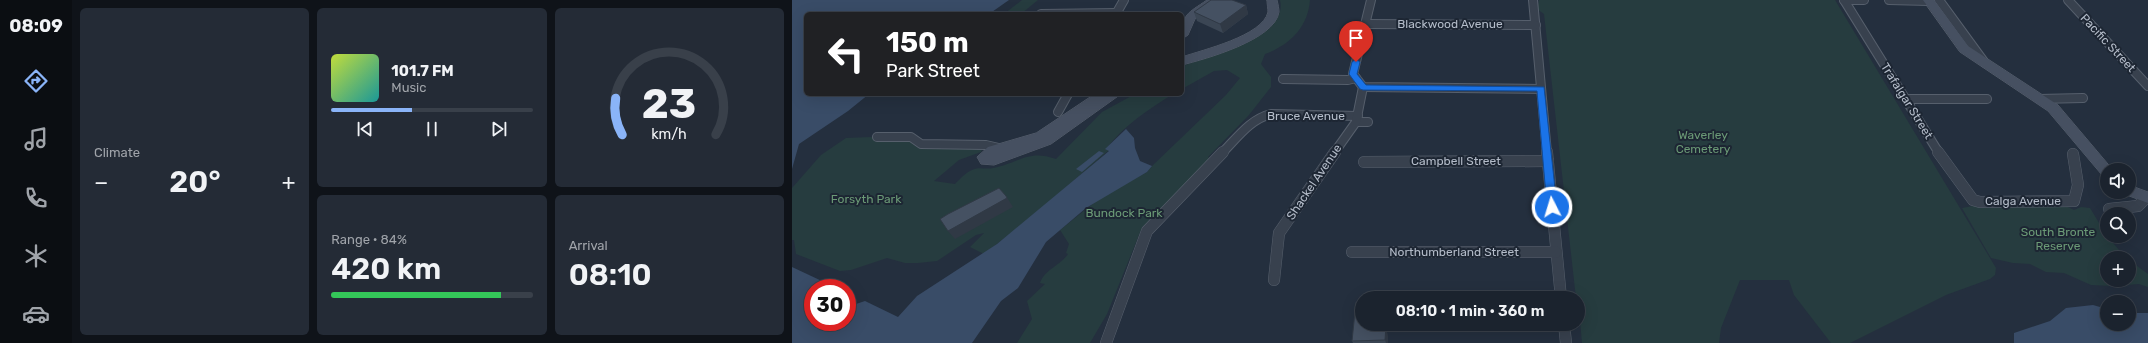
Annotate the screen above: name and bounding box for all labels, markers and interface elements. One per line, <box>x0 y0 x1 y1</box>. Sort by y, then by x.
street label: Pacific Street <box>2077 11 2139 75</box>
text: 08:09 <box>9 15 63 37</box>
street label: Blackwood Avenue <box>1397 17 1503 31</box>
pin <box>1339 21 1373 62</box>
text: 150 m <box>886 26 969 59</box>
icon: arrive <box>1345 27 1367 49</box>
icon: left <box>820 28 872 80</box>
text: Park Street <box>886 60 980 82</box>
street label: Trafalgar Street <box>1878 60 1936 142</box>
text: 101.7 FM <box>391 62 454 80</box>
icon: directions <box>22 67 50 95</box>
text: 23 <box>642 79 697 128</box>
text: Music <box>391 80 426 95</box>
street label: Bruce Avenue <box>1267 109 1345 123</box>
icon: previous <box>354 118 376 140</box>
icon: pause <box>421 118 443 140</box>
icon: next <box>488 118 510 140</box>
icon: music <box>22 125 50 153</box>
text: km/h <box>651 126 687 143</box>
park label: Waverley Cemetery <box>1676 128 1731 156</box>
street label: Shackel Avenue <box>1284 141 1345 222</box>
text: Climate <box>94 145 140 160</box>
street label: Campbell Street <box>1411 154 1501 168</box>
map controls <box>2100 163 2136 331</box>
button: sound <box>2100 163 2136 199</box>
text: 20° <box>169 164 221 200</box>
text: − <box>94 169 108 196</box>
text: + <box>282 169 295 196</box>
icon: phone <box>22 184 50 212</box>
position arrow <box>1531 186 1573 228</box>
park label: Forsyth Park <box>831 192 902 206</box>
street label: Calga Avenue <box>1985 194 2061 208</box>
park label: Bundock Park <box>1085 206 1163 220</box>
button: search <box>2100 207 2136 243</box>
park label: South Bronte Reserve <box>2021 225 2096 253</box>
text: Range · 84% <box>331 232 407 247</box>
text: Arrival <box>569 238 608 253</box>
icon: climate <box>22 242 50 270</box>
street label: Northumberland Street <box>1389 245 1519 259</box>
text: 420 km <box>331 251 441 287</box>
button: + <box>2100 251 2136 287</box>
text: 08:10 <box>569 257 652 293</box>
speed limit sign: 30 <box>804 279 856 331</box>
button: − <box>2100 295 2136 331</box>
icon: car <box>22 300 50 328</box>
text: 08:10 · 1 min · 360 m <box>1396 302 1544 320</box>

